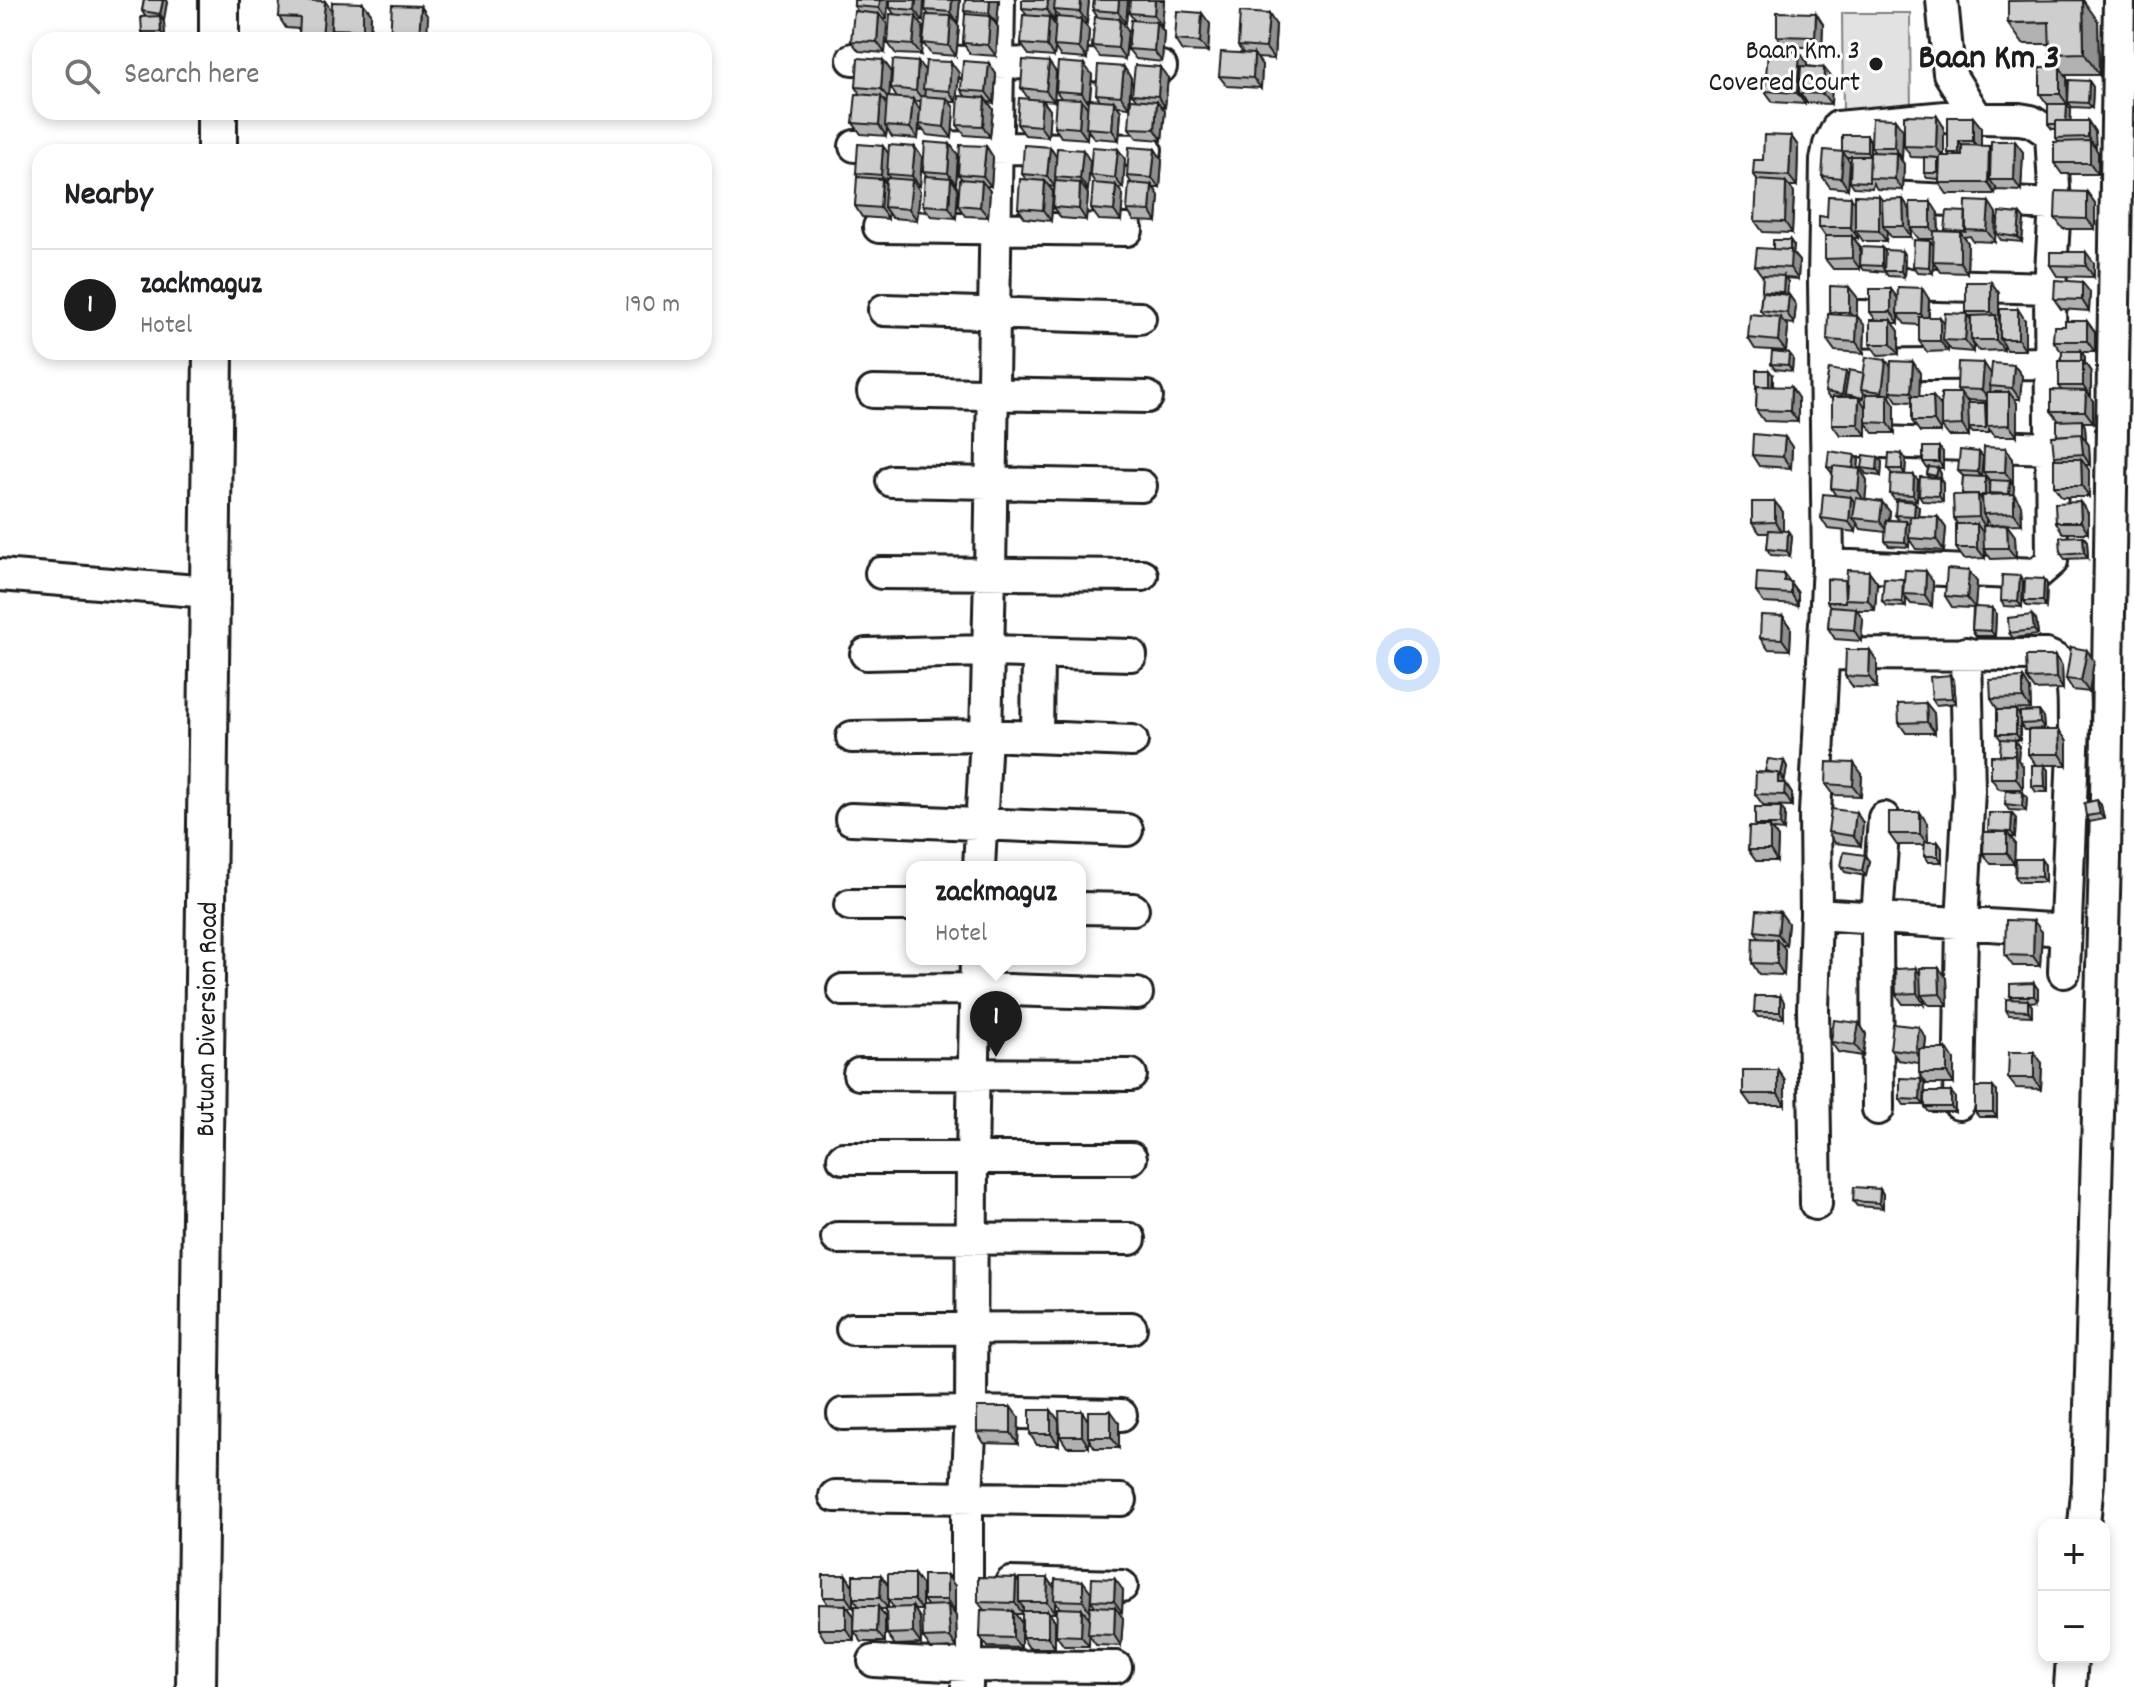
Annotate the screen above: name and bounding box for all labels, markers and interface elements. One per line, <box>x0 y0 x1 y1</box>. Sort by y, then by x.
search box <box>32 32 712 120</box>
place label: Baan Km. 3 Covered Court <box>1708 33 1860 105</box>
district label: Baan Km 3 <box>1918 34 2060 86</box>
icon: search <box>60 54 104 98</box>
text: Search here <box>124 55 260 98</box>
marker: Baan Km. 3 Covered Court <box>1867 55 1885 73</box>
text: Nearby <box>64 172 153 221</box>
text: zackmaguz <box>140 265 262 308</box>
text: 1 <box>87 287 93 324</box>
text: 190 m <box>624 287 680 324</box>
text: Hotel <box>140 308 192 345</box>
your location <box>1388 640 1428 680</box>
popup <box>906 861 1086 965</box>
text: zackmaguz <box>935 873 1057 916</box>
street label: Butuan Diversion Road <box>188 901 231 1137</box>
text: Hotel <box>935 916 987 953</box>
pin: 1 <box>970 991 1022 1057</box>
map controls <box>2038 1519 2110 1663</box>
button: + <box>2038 1519 2110 1591</box>
button: − <box>2038 1591 2110 1663</box>

